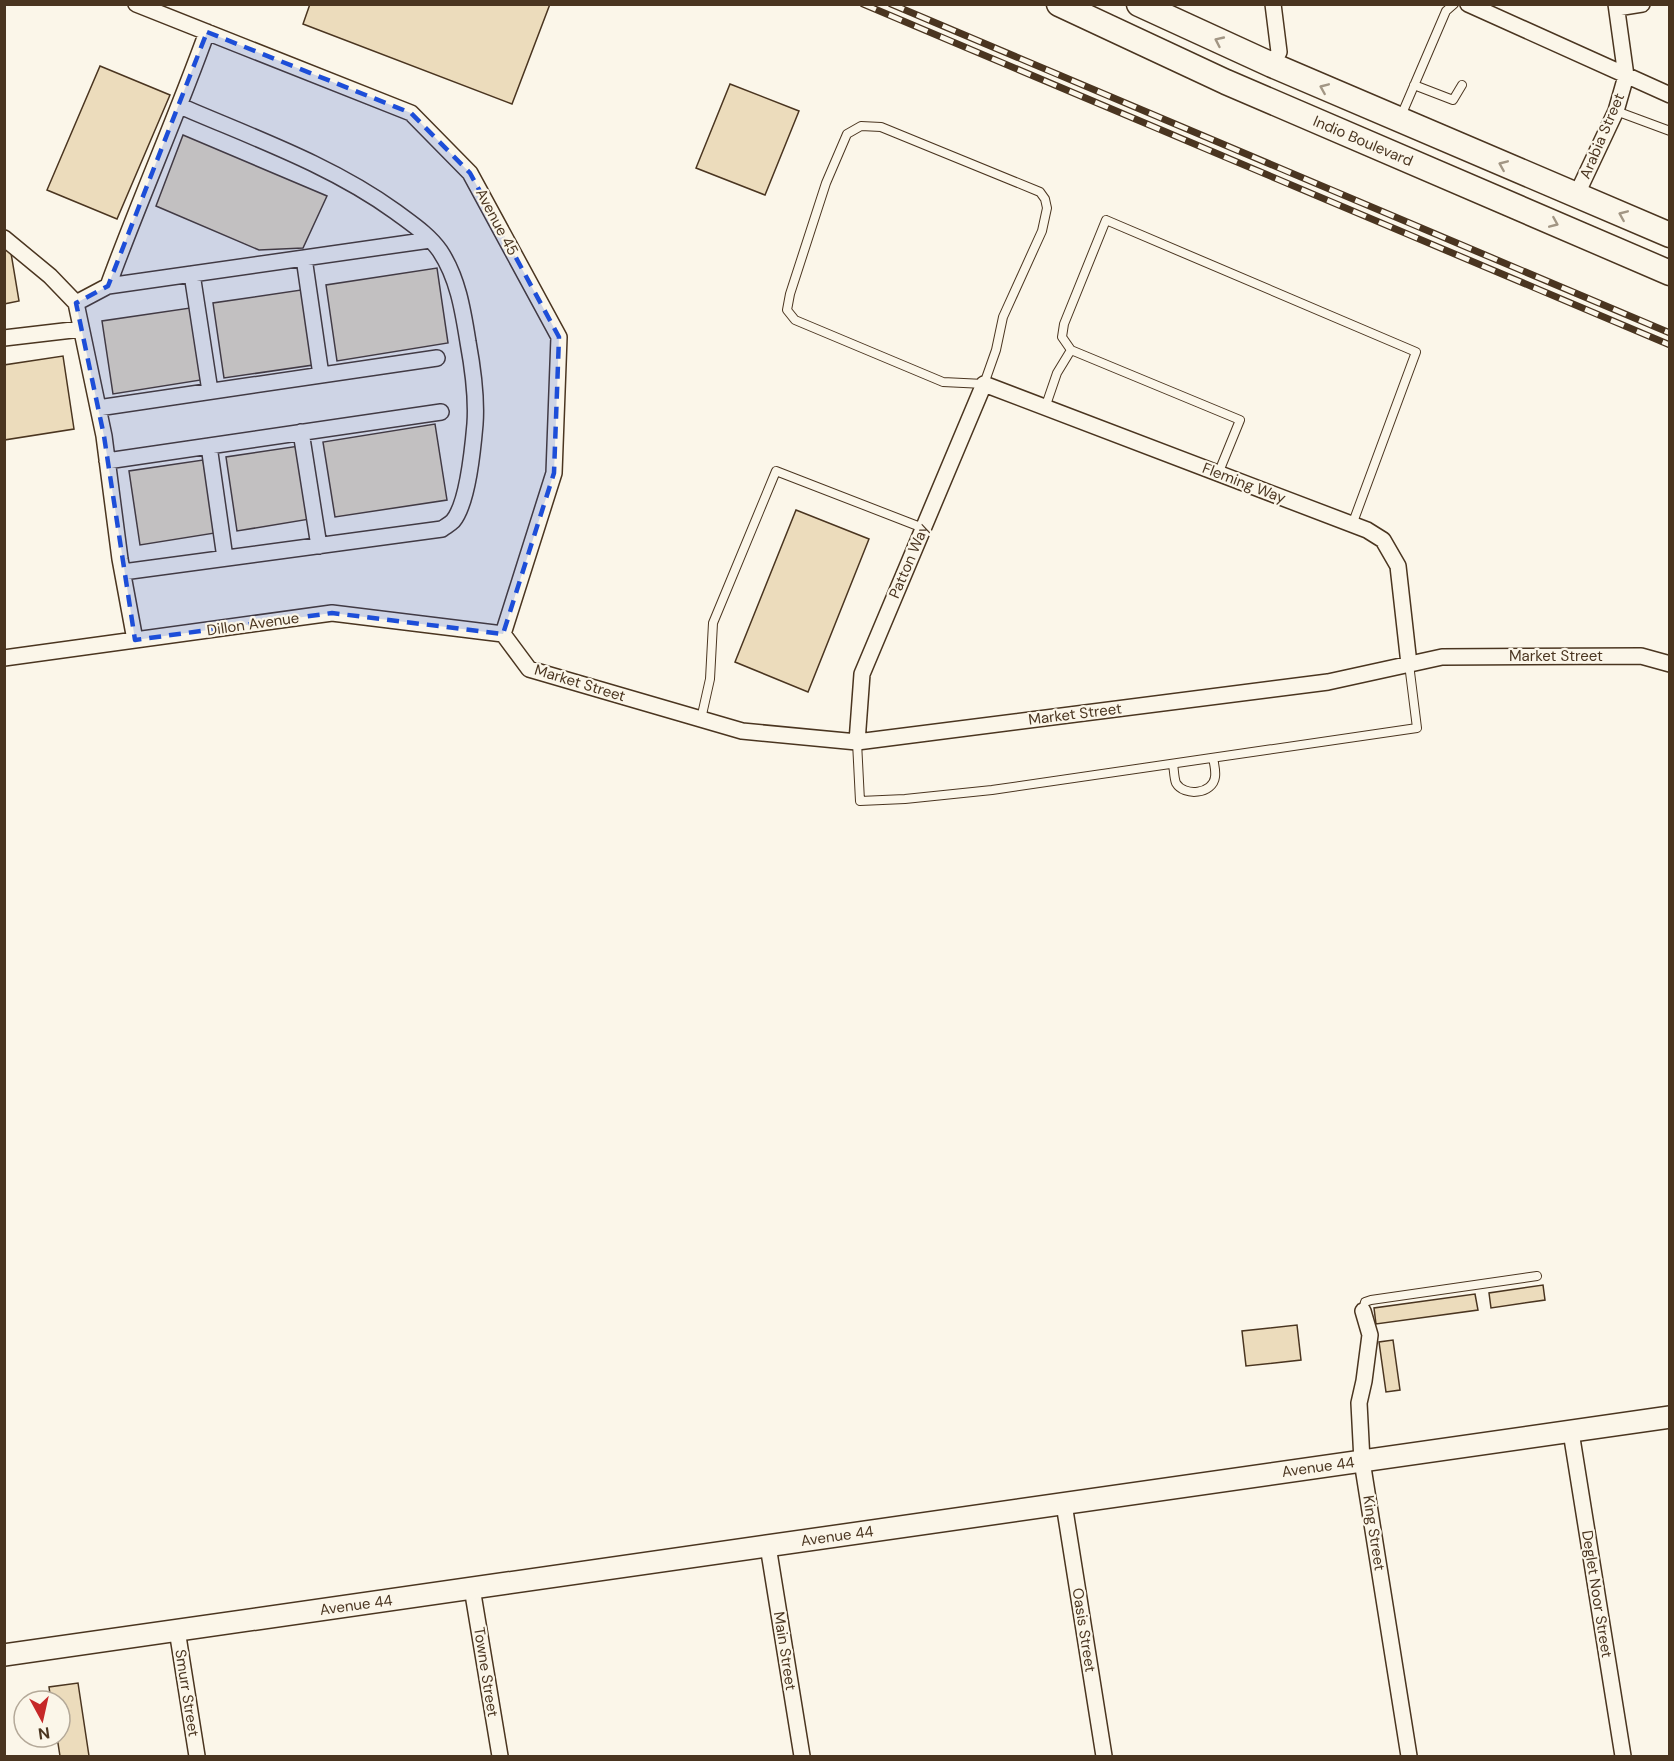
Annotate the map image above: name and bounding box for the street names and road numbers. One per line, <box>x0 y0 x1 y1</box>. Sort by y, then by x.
street label: Arabia Street <box>1575 90 1629 182</box>
street label: Indio Boulevard <box>1310 111 1416 171</box>
street label: Avenue 45 <box>471 185 523 259</box>
street label: Fleming Way <box>1199 458 1289 508</box>
street label: Patton Way <box>884 520 934 601</box>
street label: Dillon Avenue <box>206 608 300 640</box>
street label: Market Street <box>1509 646 1603 666</box>
street label: Market Street <box>532 660 628 706</box>
street label: Market Street <box>1027 698 1123 730</box>
street label: Avenue 44 <box>1280 1452 1356 1482</box>
street label: King Street <box>1358 1494 1390 1572</box>
street label: Avenue 44 <box>799 1521 875 1551</box>
street label: Deglet Noor Street <box>1577 1529 1617 1659</box>
street label: Oasis Street <box>1067 1586 1101 1674</box>
street label: Avenue 44 <box>318 1590 394 1620</box>
street label: Main Street <box>769 1610 801 1692</box>
street label: Towne Street <box>469 1626 503 1718</box>
street label: Smurr Street <box>170 1648 204 1738</box>

